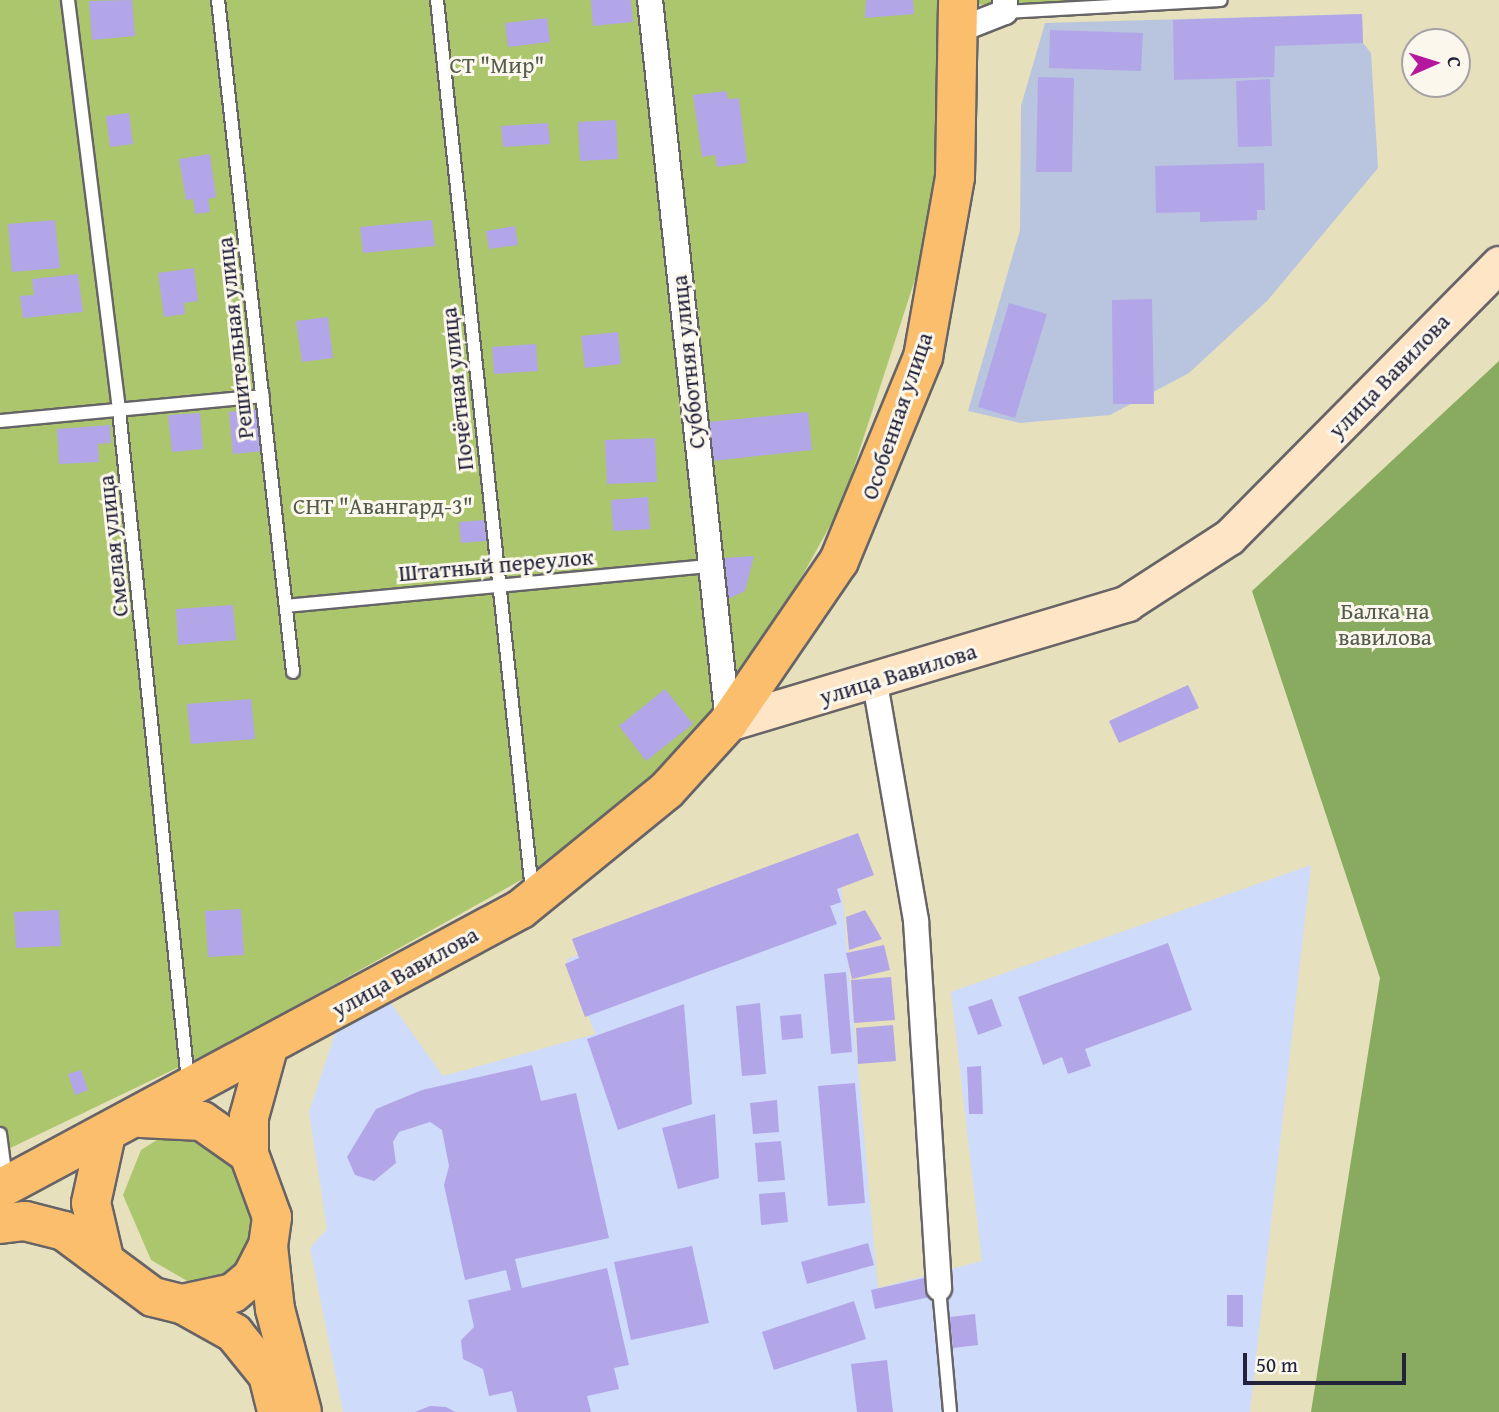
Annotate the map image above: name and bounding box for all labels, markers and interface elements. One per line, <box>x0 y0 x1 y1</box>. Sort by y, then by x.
north arrow <box>1401 28 1471 98</box>
park label: СТ "Мир" <box>450 51 544 79</box>
text: С <box>1441 56 1469 68</box>
street label: Решительная улица <box>211 236 259 440</box>
street label: Субботняя улица <box>665 274 711 450</box>
street label: Почётная улица <box>435 306 479 472</box>
street label: улица Вавилова <box>1323 308 1455 444</box>
street label: Особенная улица <box>855 329 939 503</box>
street label: Смелая улица <box>92 474 134 618</box>
park label: СНТ "Авангард-3" <box>293 492 473 520</box>
street label: Штатный переулок <box>397 543 595 587</box>
park label: Балка на вавилова <box>1338 597 1432 651</box>
street label: улица Вавилова <box>816 637 980 711</box>
street label: улица Вавилова <box>327 921 483 1023</box>
scale bar <box>1247 1338 1410 1382</box>
text: 50 m <box>1256 1349 1298 1380</box>

